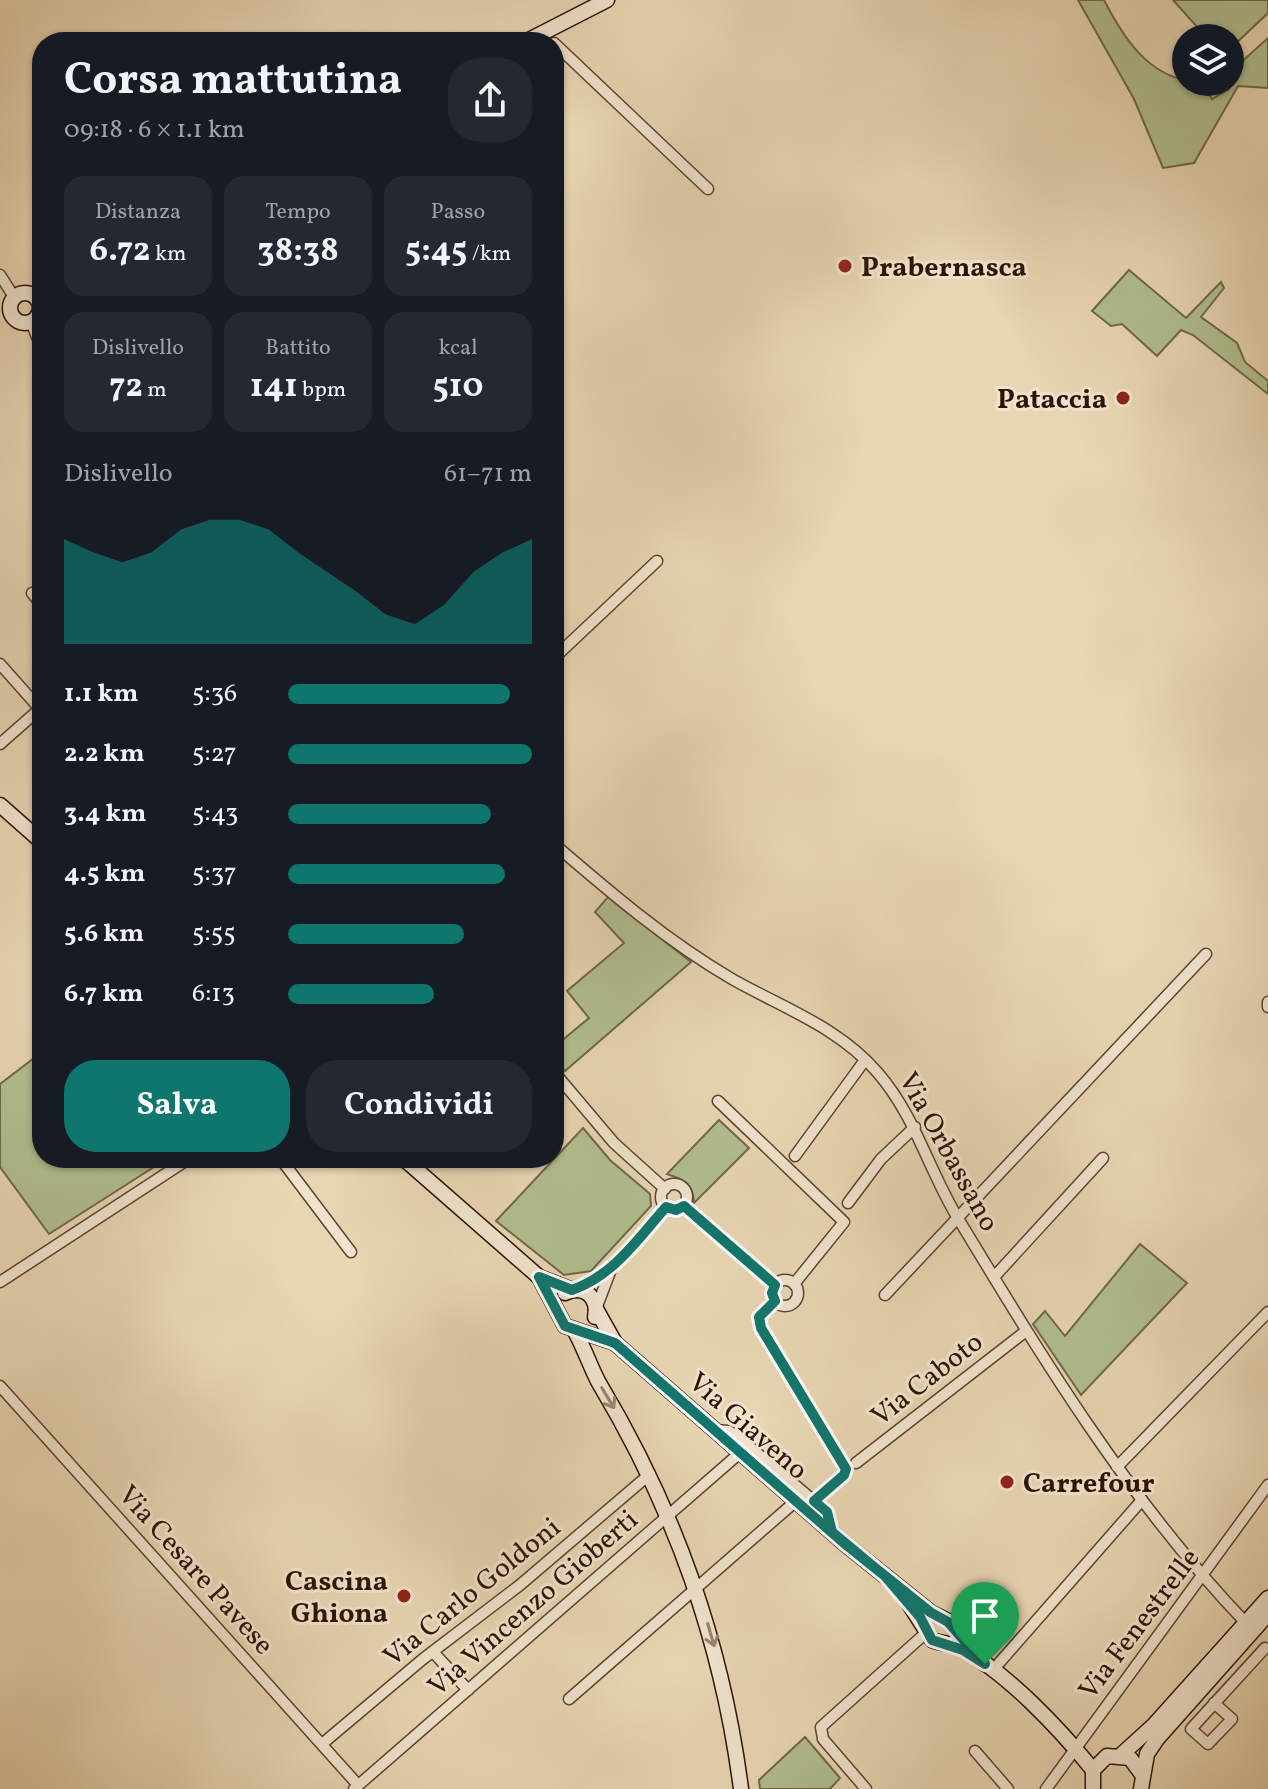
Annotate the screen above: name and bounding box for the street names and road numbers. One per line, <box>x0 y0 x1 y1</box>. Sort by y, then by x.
street label: Via Orbassano <box>888 1065 1008 1239</box>
street label: Via Caboto <box>863 1324 992 1436</box>
street label: Via Giaveno <box>679 1364 816 1490</box>
street label: Via Cesare Pavese <box>108 1477 282 1664</box>
street label: Via Vincenzo Gioberti <box>420 1502 647 1706</box>
street label: Via Carlo Goldoni <box>376 1509 570 1677</box>
street label: Via Fenestrelle <box>1070 1541 1210 1708</box>

